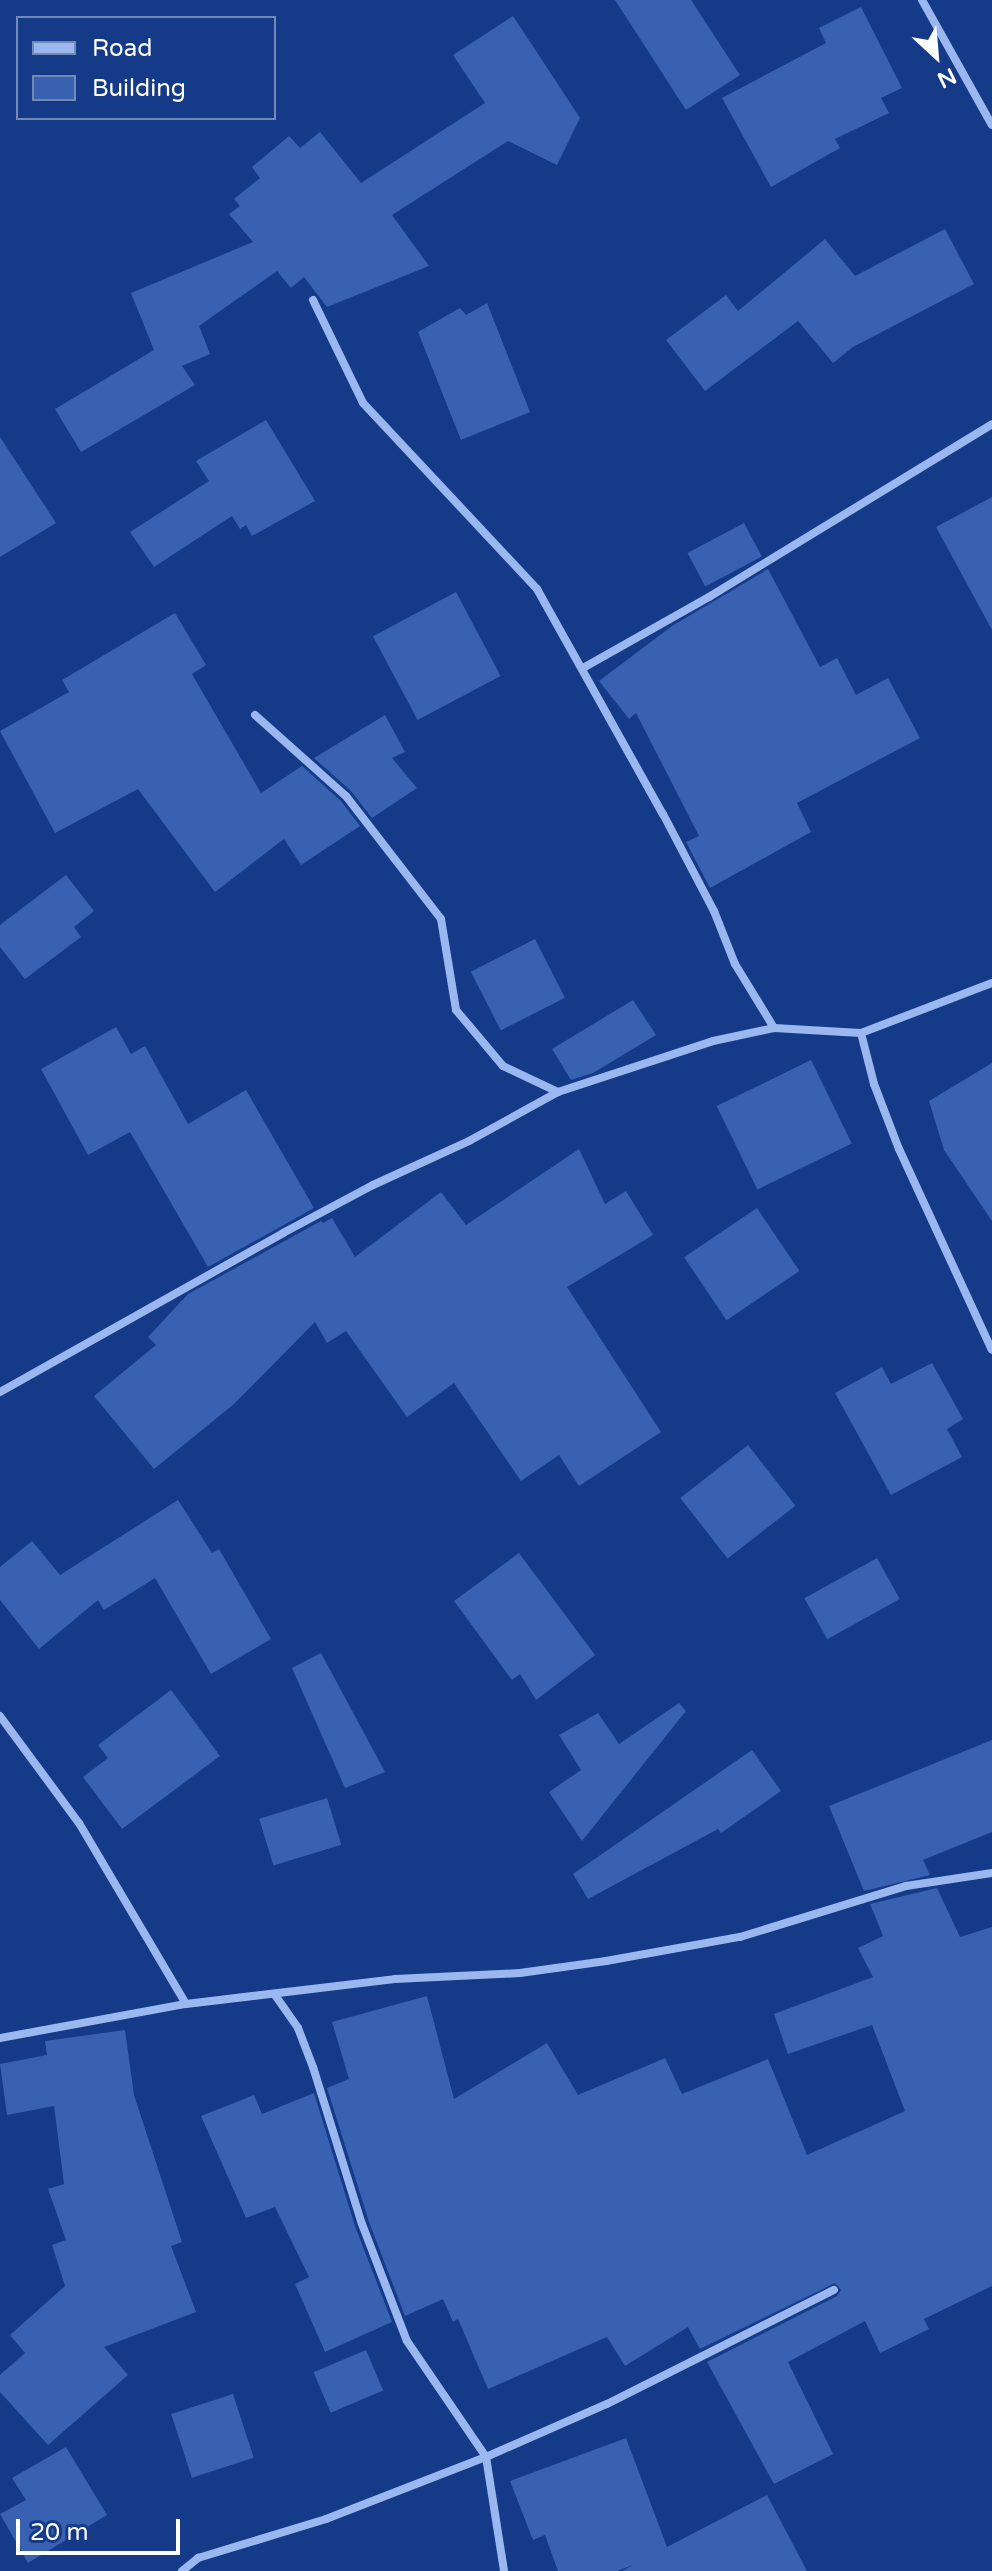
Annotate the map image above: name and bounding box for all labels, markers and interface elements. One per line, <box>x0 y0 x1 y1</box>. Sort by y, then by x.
legend <box>16 16 276 120</box>
north arrow <box>896 16 976 96</box>
text: Road <box>92 34 152 63</box>
text: N <box>933 62 960 93</box>
text: Building <box>92 74 186 103</box>
scale bar <box>20 2503 184 2553</box>
text: 20 m <box>30 2518 88 2547</box>

